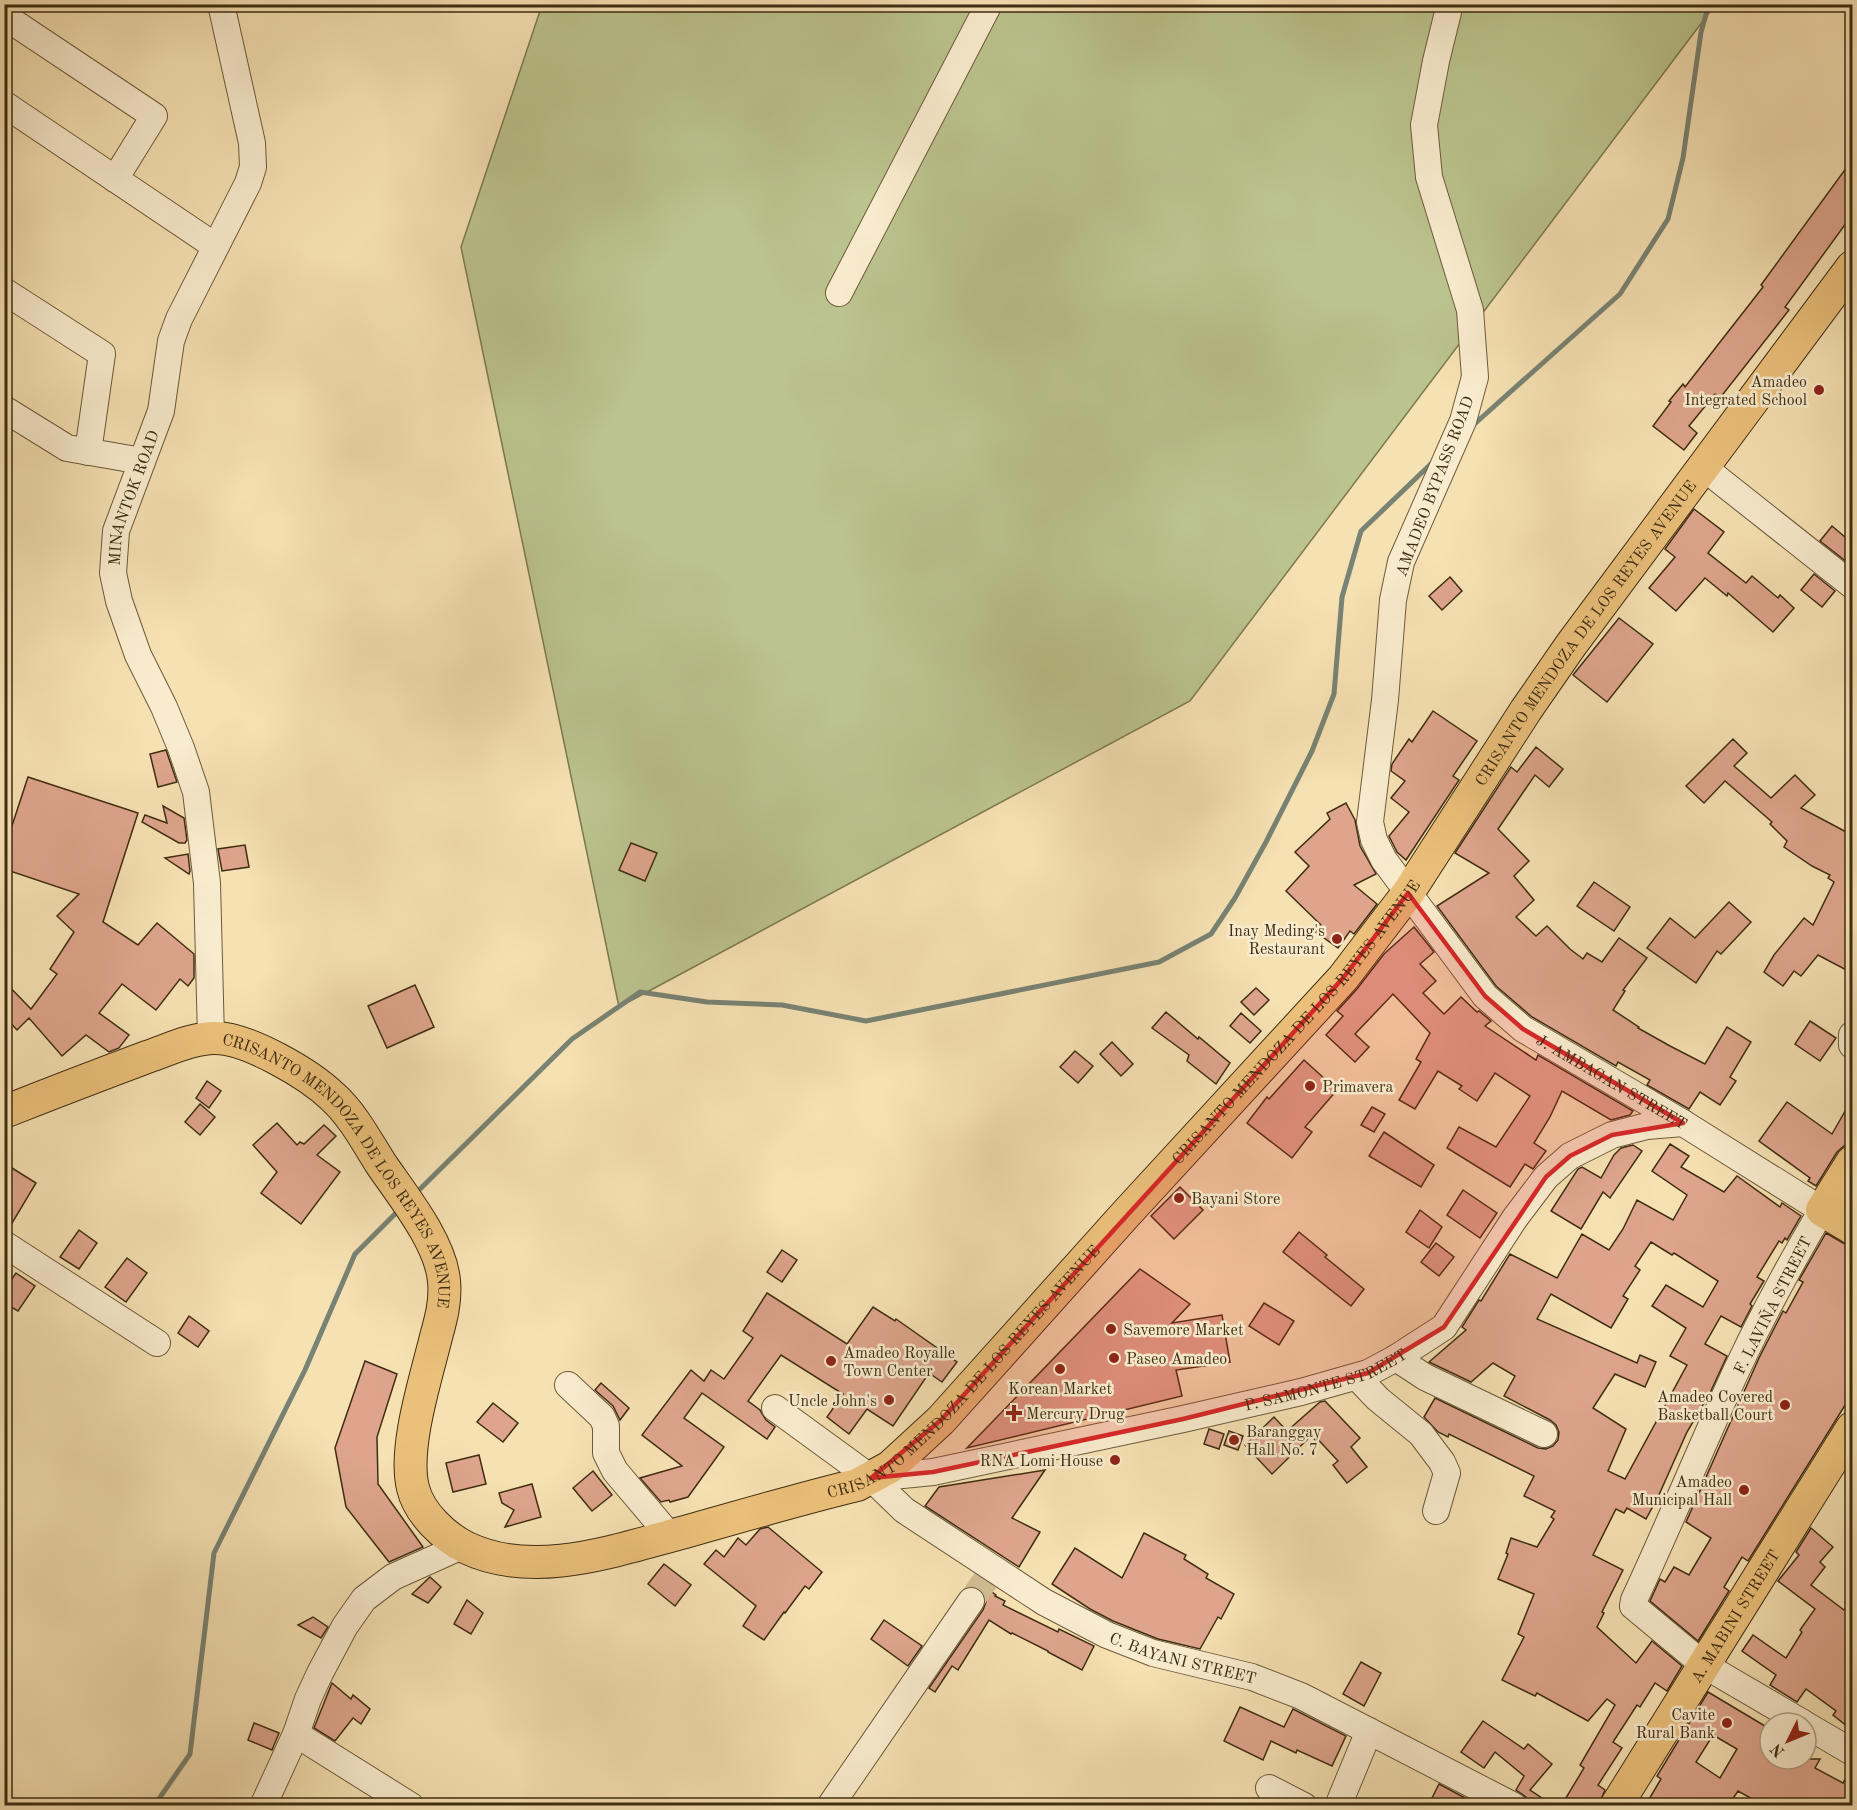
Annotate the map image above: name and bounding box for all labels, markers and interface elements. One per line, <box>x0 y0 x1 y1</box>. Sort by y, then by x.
place label: Amadeo Integrated School <box>1684 375 1807 409</box>
marker: Amadeo Integrated School <box>1812 383 1826 397</box>
street label: AMADEO BYPASS ROAD <box>1394 394 1478 579</box>
street label: MINANTOK ROAD <box>108 429 163 566</box>
street label: CRISANTO MENDOZA DE LOS REYES AVENUE <box>1473 478 1700 789</box>
street label: CRISANTO MENDOZA DE LOS REYES AVENUE <box>1170 878 1424 1168</box>
place label: Inay Meding's Restaurant <box>1228 924 1325 958</box>
marker: Inay Meding's Restaurant <box>1330 932 1344 946</box>
street label: CRISANTO MENDOZA DE LOS REYES AVENUE <box>221 1033 450 1309</box>
street label: J. AMBAGAN STREET <box>1533 1033 1689 1133</box>
marker: Primavera <box>1303 1079 1317 1093</box>
place label: Primavera <box>1322 1080 1393 1096</box>
marker: Bayani Store <box>1172 1191 1186 1205</box>
place label: Bayani Store <box>1191 1192 1280 1208</box>
street label: F. LAVIÑA STREET <box>1728 1232 1816 1377</box>
street label: CRISANTO MENDOZA DE LOS REYES AVENUE <box>826 1243 1104 1502</box>
marker: Savemore Market <box>1104 1322 1118 1336</box>
place label: Savemore Market <box>1123 1323 1244 1339</box>
place label: Amadeo Royalle Town Center <box>843 1346 955 1380</box>
street label: P. SAMONTE STREET <box>1243 1347 1411 1415</box>
marker: Paseo Amadeo <box>1107 1351 1121 1365</box>
place label: Paseo Amadeo <box>1126 1352 1227 1368</box>
marker: Amadeo Royalle Town Center <box>824 1354 838 1368</box>
marker: Korean Market <box>1053 1362 1067 1376</box>
place label: Korean Market <box>1008 1382 1112 1398</box>
place label: Amadeo Covered Basketball Court <box>1657 1390 1773 1424</box>
marker: Uncle John's <box>882 1393 896 1407</box>
place label: Uncle John's <box>788 1394 877 1410</box>
marker: Amadeo Covered Basketball Court <box>1778 1398 1792 1412</box>
marker: Mercury Drug <box>1007 1406 1021 1420</box>
place label: Mercury Drug <box>1026 1407 1125 1423</box>
place label: Baranggay Hall No. 7 <box>1246 1425 1322 1459</box>
marker: Baranggay Hall No. 7 <box>1227 1433 1241 1447</box>
marker: RNA Lomi House <box>1108 1453 1122 1467</box>
place label: RNA Lomi House <box>979 1454 1103 1470</box>
place label: Amadeo Municipal Hall <box>1632 1475 1732 1509</box>
marker: Amadeo Municipal Hall <box>1737 1483 1751 1497</box>
street label: A. MABINI STREET <box>1689 1548 1784 1686</box>
street label: C. BAYANI STREET <box>1107 1631 1258 1688</box>
place label: Cavite Rural Bank <box>1636 1708 1715 1742</box>
north arrow <box>1758 1711 1818 1771</box>
marker: Cavite Rural Bank <box>1720 1716 1734 1730</box>
text: N <box>1768 1739 1789 1760</box>

